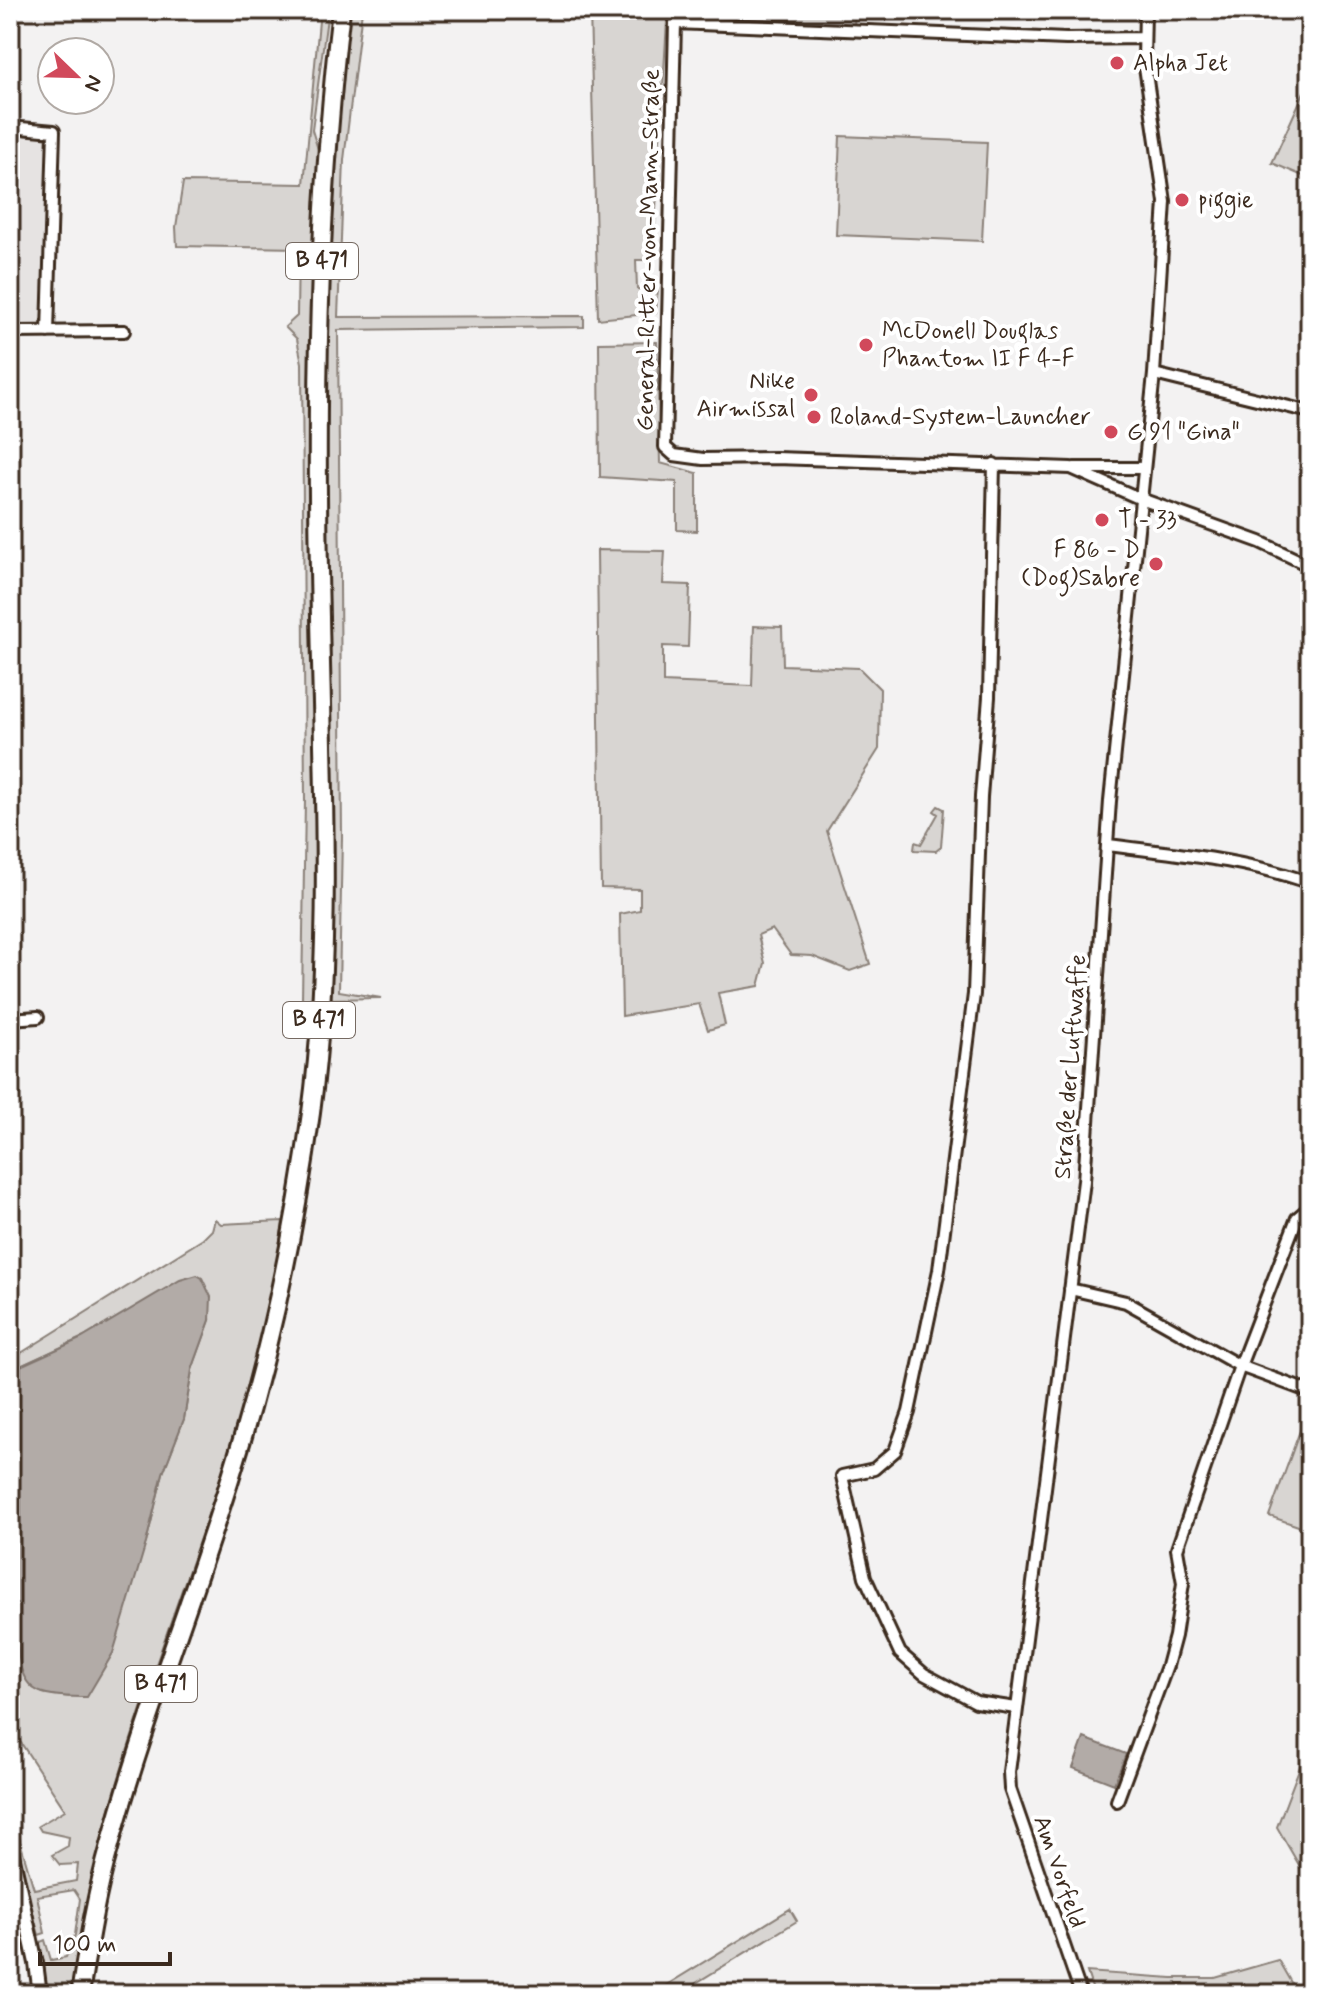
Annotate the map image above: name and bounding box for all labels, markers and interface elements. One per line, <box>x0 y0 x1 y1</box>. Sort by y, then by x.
north arrow <box>36 36 116 116</box>
place label: Alpha Jet <box>1133 48 1228 79</box>
marker: Alpha Jet <box>1108 54 1126 72</box>
street label: General-Ritter-von-Mann-Straße <box>630 68 668 431</box>
text: N <box>77 71 108 95</box>
place label: piggie <box>1198 185 1253 219</box>
marker: piggie <box>1173 191 1191 209</box>
road number: B 471 <box>286 243 358 279</box>
place label: McDonell Douglas Phantom II F 4-F <box>882 316 1074 375</box>
marker: McDonell Douglas Phantom II F 4-F <box>857 336 875 354</box>
place label: Nike Airmissal <box>696 366 795 425</box>
marker: Nike Airmissal <box>802 386 820 404</box>
place label: Roland-System-Launcher <box>830 402 1091 433</box>
marker: Roland-System-Launcher <box>805 408 823 426</box>
place label: G 91 "Gina" <box>1127 417 1240 448</box>
marker: G 91 "Gina" <box>1102 423 1120 441</box>
place label: T - 33 <box>1118 505 1177 536</box>
marker: T - 33 <box>1093 511 1111 529</box>
place label: F 86 - D (Dog)Sabre <box>1021 535 1140 597</box>
marker: F 86 - D (Dog)Sabre <box>1147 555 1165 573</box>
street label: Straße der Luftwaffe <box>1048 954 1094 1180</box>
road number: B 471 <box>283 1002 355 1038</box>
road number: B 471 <box>125 1666 197 1702</box>
street label: Am Vorfeld <box>1025 1812 1093 1932</box>
scale bar <box>40 1916 170 1966</box>
text: 100 m <box>52 1930 116 1961</box>

